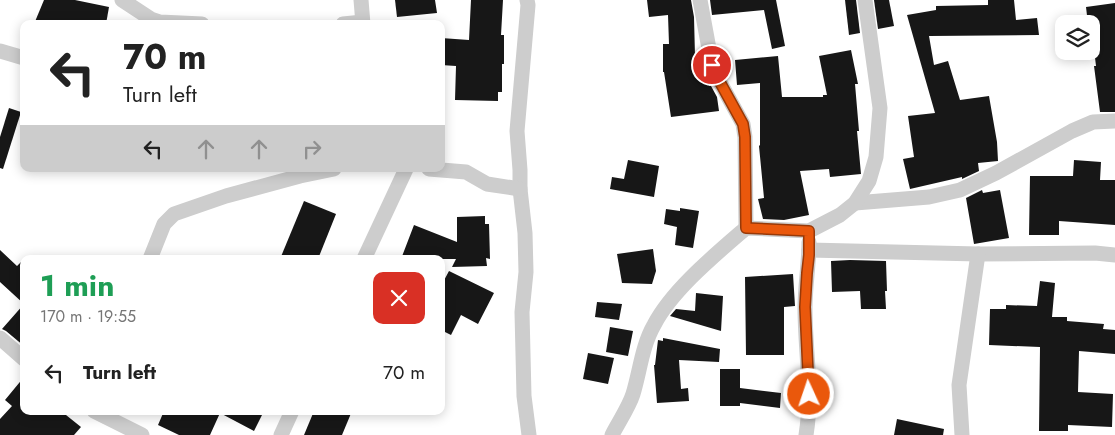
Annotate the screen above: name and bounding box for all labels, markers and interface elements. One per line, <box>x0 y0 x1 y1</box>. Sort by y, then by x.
map controls <box>1055 15 1100 60</box>
button: layers <box>1055 15 1100 60</box>
text: 70 m <box>123 32 206 82</box>
icon: left <box>40 40 105 105</box>
pin <box>691 44 733 86</box>
icon: arrive <box>698 51 726 79</box>
text: Turn left <box>123 78 197 110</box>
icon: left <box>139 135 167 163</box>
icon: ahead <box>192 135 220 163</box>
icon: ahead <box>245 135 273 163</box>
icon: right <box>298 135 326 163</box>
text: 1 min <box>40 264 114 307</box>
button: close <box>373 272 425 324</box>
text: 170 m · 19:55 <box>40 305 136 328</box>
icon: left <box>40 359 68 387</box>
text: Turn left <box>83 359 156 386</box>
text: 70 m <box>383 359 425 386</box>
position arrow <box>782 367 834 419</box>

